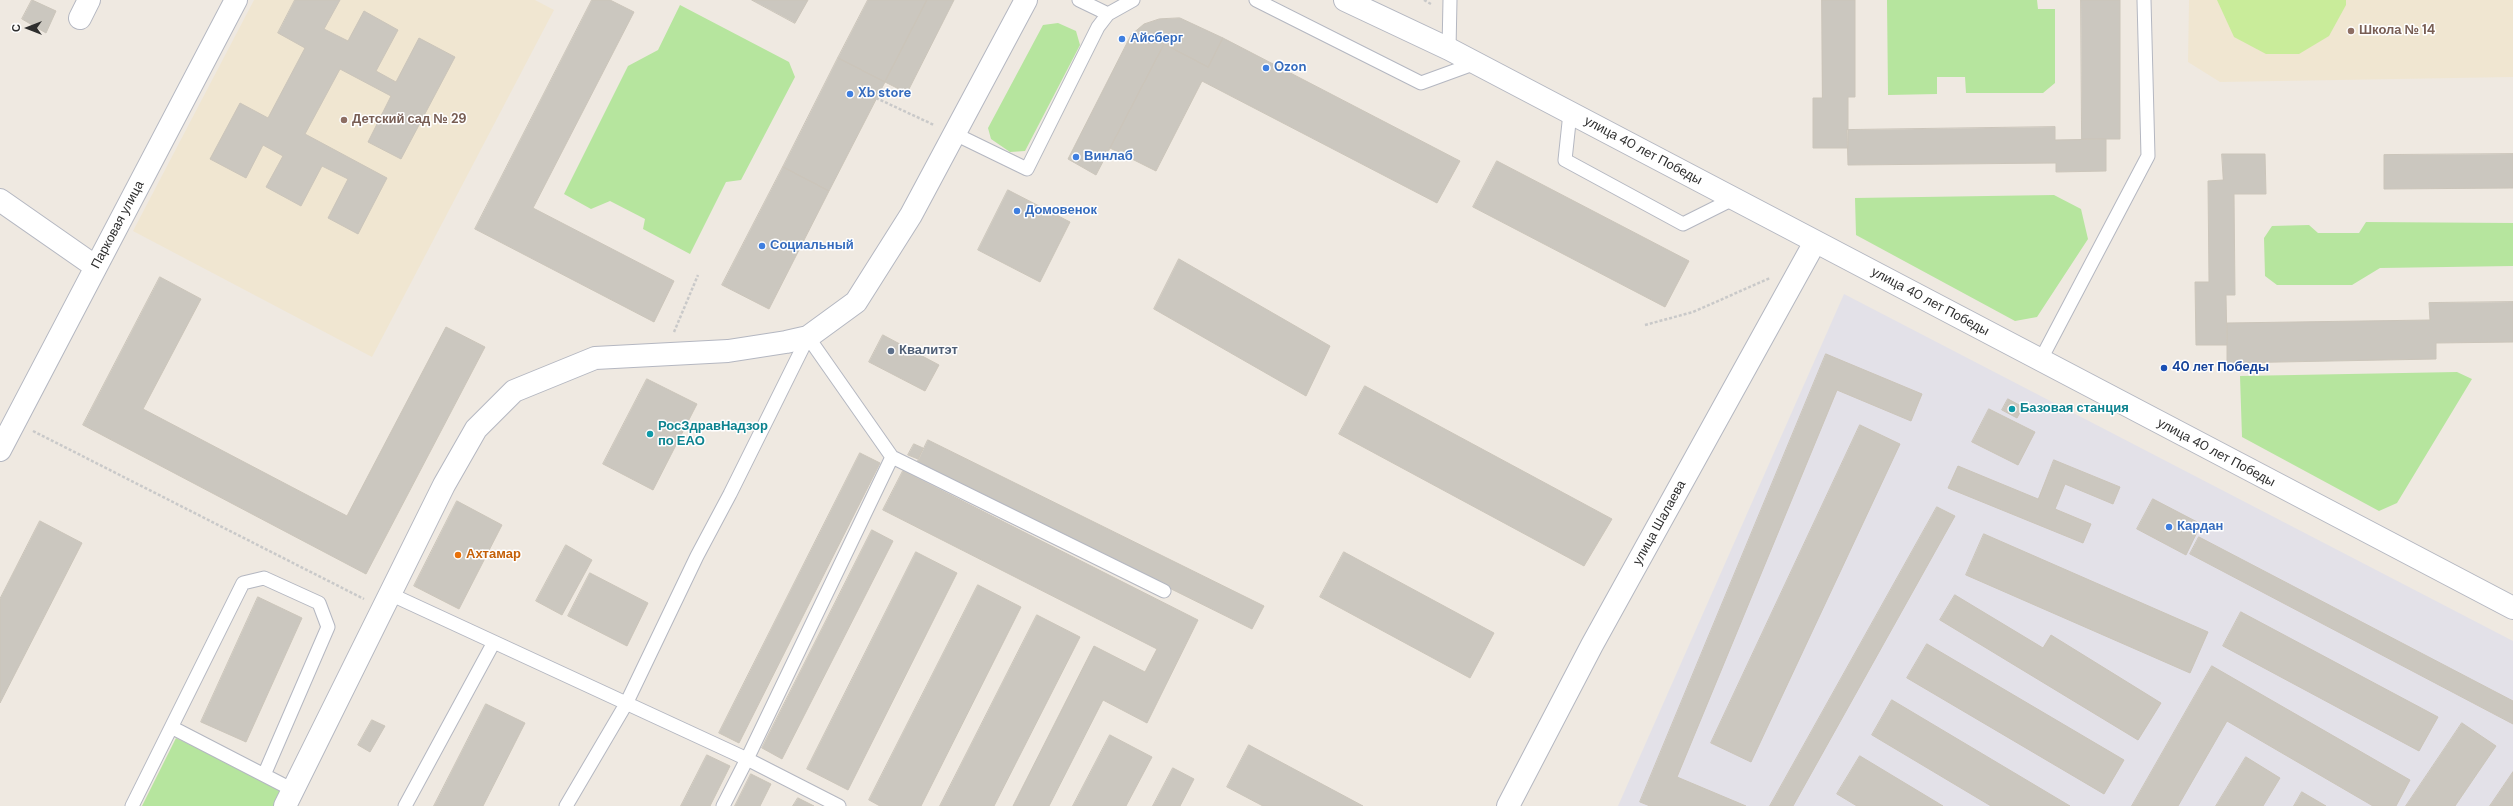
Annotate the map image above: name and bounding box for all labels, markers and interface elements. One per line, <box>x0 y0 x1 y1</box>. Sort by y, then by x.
north arrow <box>8 8 48 48</box>
place label: Школа № 14 <box>2359 23 2435 39</box>
text: С <box>9 24 23 32</box>
marker: Школа № 14 <box>2346 26 2356 36</box>
place label: Айсберг <box>1130 31 1183 47</box>
marker: Айсберг <box>1117 34 1127 44</box>
place label: Ozon <box>1274 60 1307 76</box>
marker: Ozon <box>1261 63 1271 73</box>
place label: Xb store <box>858 86 911 102</box>
marker: Xb store <box>845 89 855 99</box>
place label: Детский сад № 29 <box>352 112 467 128</box>
street label: улица 40 лет Победы <box>1582 113 1704 189</box>
marker: Детский сад № 29 <box>339 115 349 125</box>
place label: Винлаб <box>1084 149 1133 165</box>
marker: Винлаб <box>1071 152 1081 162</box>
street label: Парковая улица <box>88 178 148 272</box>
place label: Домовенок <box>1025 203 1097 219</box>
marker: Домовенок <box>1012 206 1022 216</box>
place label: Социальный <box>770 238 854 254</box>
marker: Социальный <box>757 241 767 251</box>
street label: улица 40 лет Победы <box>1869 264 1991 340</box>
place label: Квалитэт <box>899 343 958 359</box>
marker: Квалитэт <box>886 346 896 356</box>
place label: 40 лет Победы <box>2172 360 2269 376</box>
marker: 40 лет Победы <box>2159 363 2169 373</box>
place label: Базовая станция <box>2020 401 2129 417</box>
marker: Базовая станция <box>2007 404 2017 414</box>
street label: улица 40 лет Победы <box>2155 415 2277 491</box>
place label: РосЗдравНадзор по ЕАО <box>658 419 768 450</box>
marker: РосЗдравНадзор по ЕАО <box>645 429 655 439</box>
street label: улица Шалаева <box>1630 478 1690 568</box>
place label: Кардан <box>2177 519 2223 535</box>
marker: Кардан <box>2164 522 2174 532</box>
place label: Ахтамар <box>466 547 521 563</box>
marker: Ахтамар <box>453 550 463 560</box>

